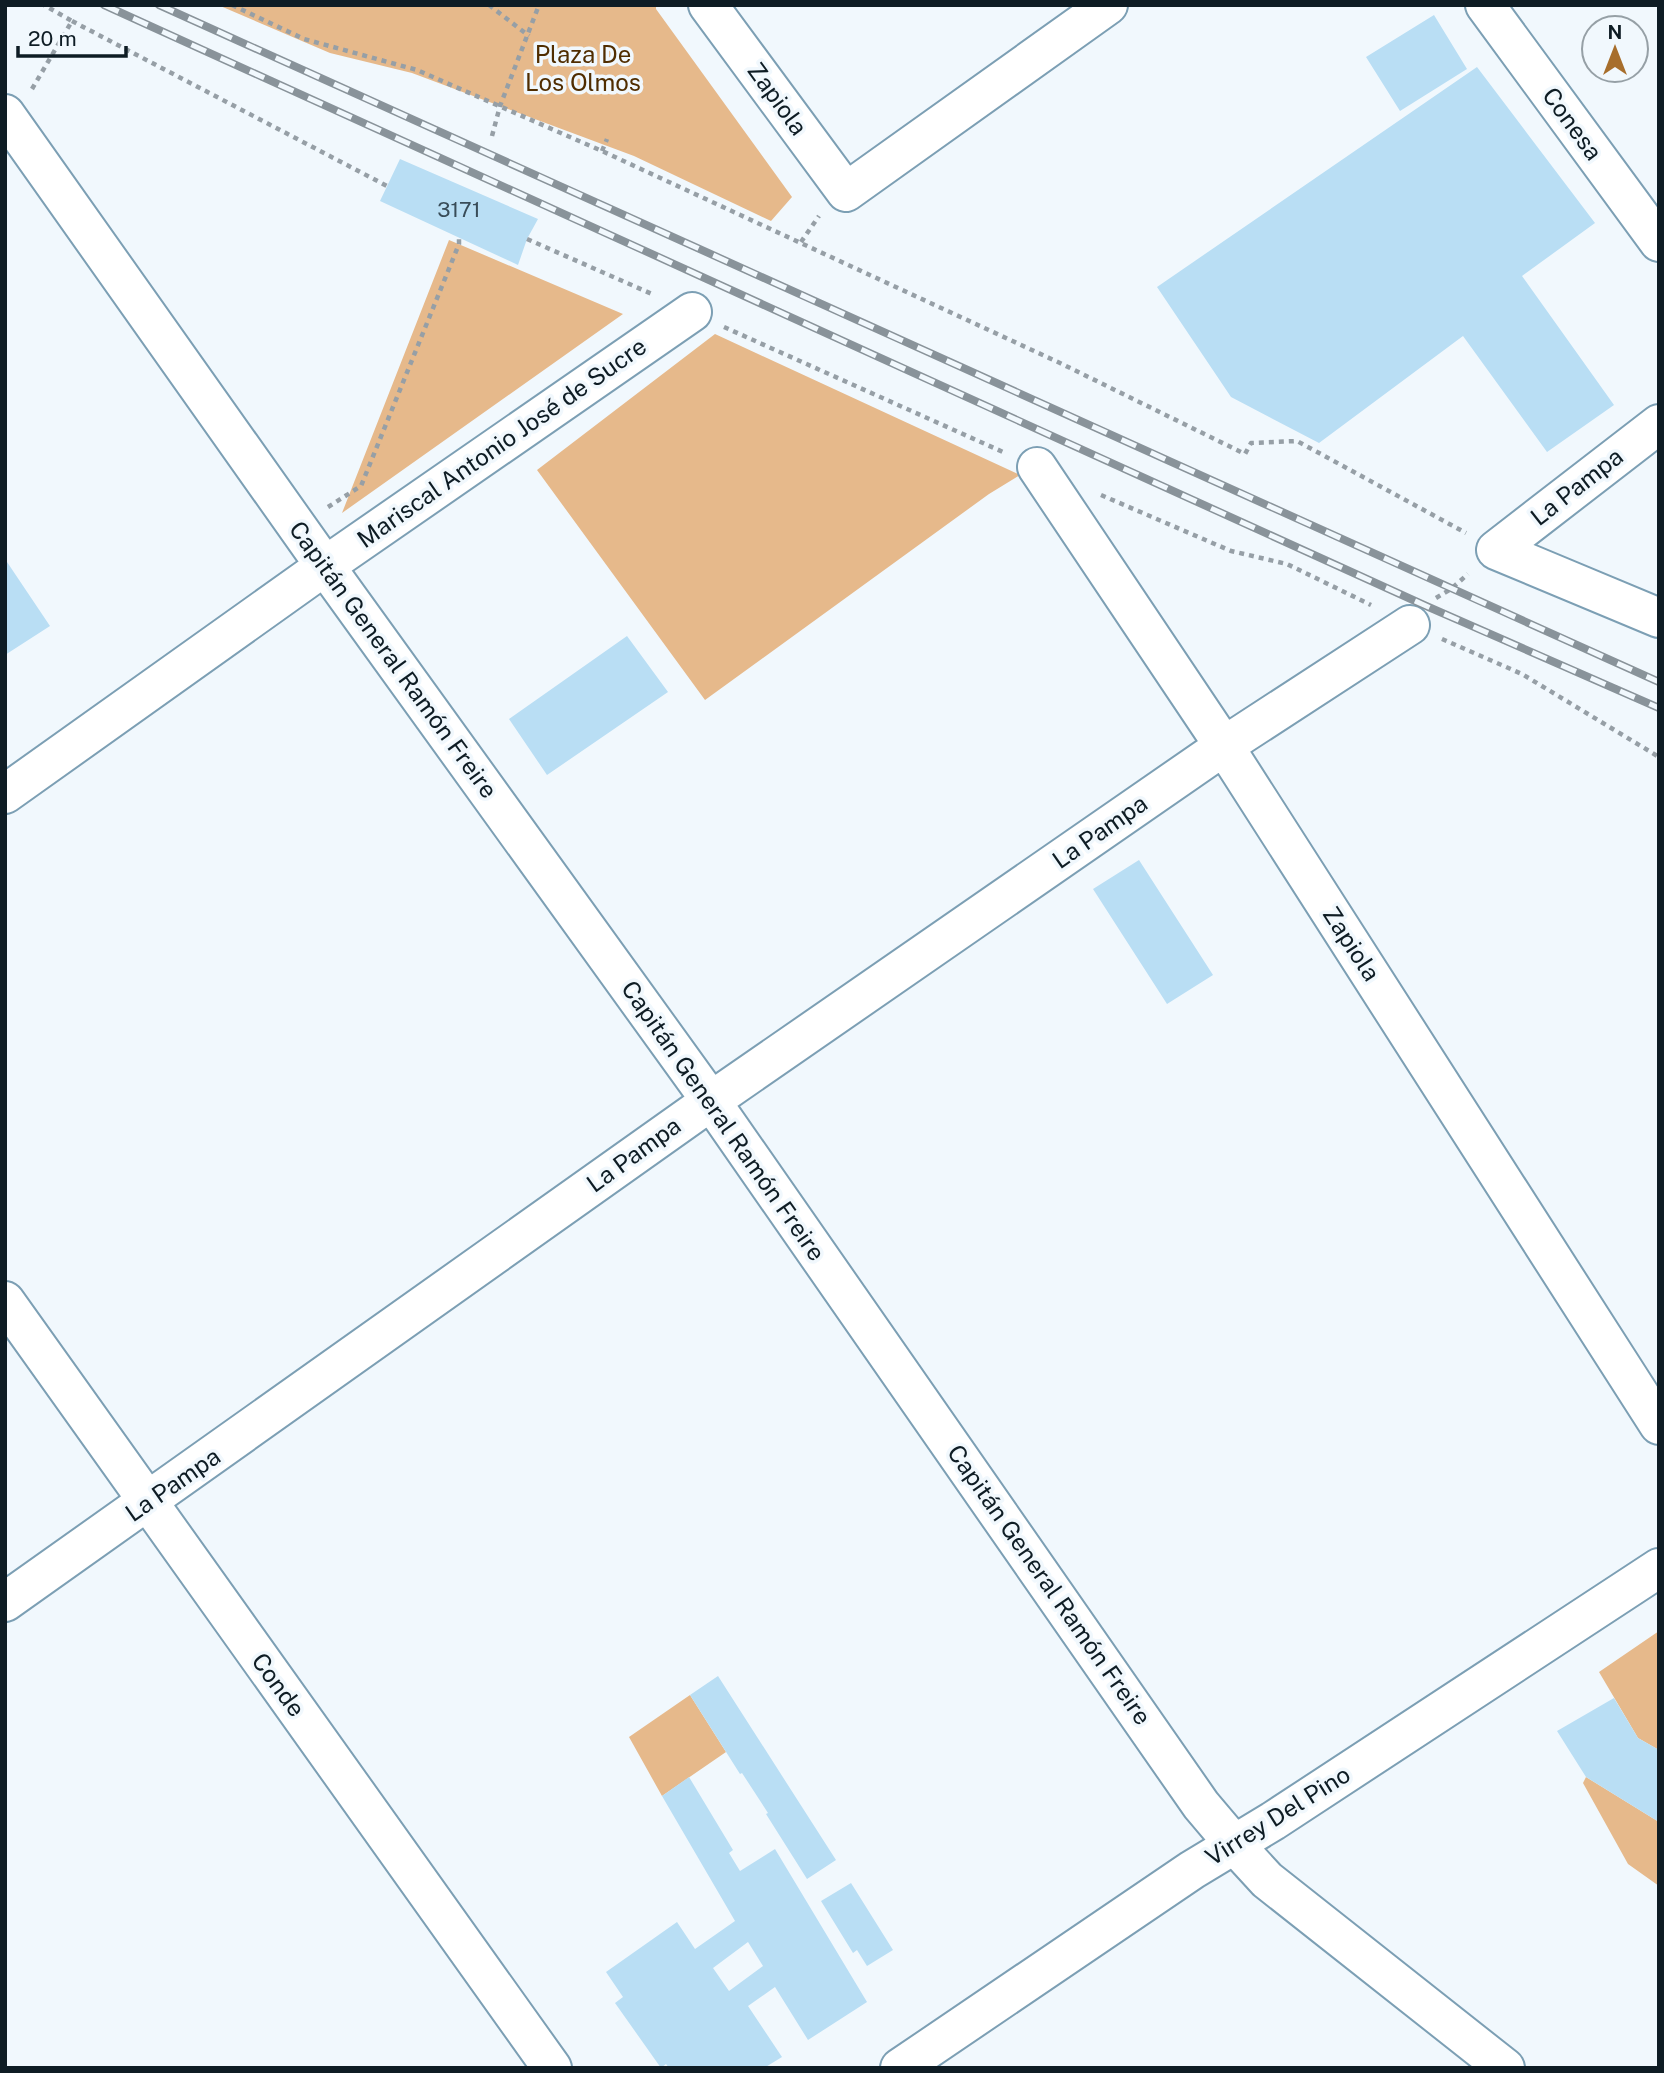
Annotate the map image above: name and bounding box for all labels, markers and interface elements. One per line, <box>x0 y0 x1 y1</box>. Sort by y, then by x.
scale bar <box>18 14 126 58</box>
north arrow <box>1580 14 1650 84</box>
text: N <box>1608 21 1622 43</box>
text: 20 m <box>28 26 77 51</box>
park label: Plaza De Los Olmos <box>525 40 641 96</box>
street label: Zapiola <box>742 57 814 140</box>
street label: Conesa <box>1537 82 1608 165</box>
house number: 3171 <box>437 197 481 222</box>
street label: Mariscal Antonio José de Sucre <box>352 331 651 553</box>
street label: La Pampa <box>1525 442 1628 531</box>
street label: Capitán General Ramón Freire <box>284 516 504 803</box>
street label: La Pampa <box>1047 788 1152 874</box>
street label: Zapiola <box>1318 901 1386 986</box>
street label: Capitán General Ramón Freire <box>616 975 831 1266</box>
street label: La Pampa <box>581 1111 686 1198</box>
street label: Capitán General Ramón Freire <box>942 1439 1157 1730</box>
street label: La Pampa <box>120 1441 225 1527</box>
street label: Conde <box>246 1647 311 1722</box>
street label: Virrey Del Pino <box>1200 1760 1355 1871</box>

